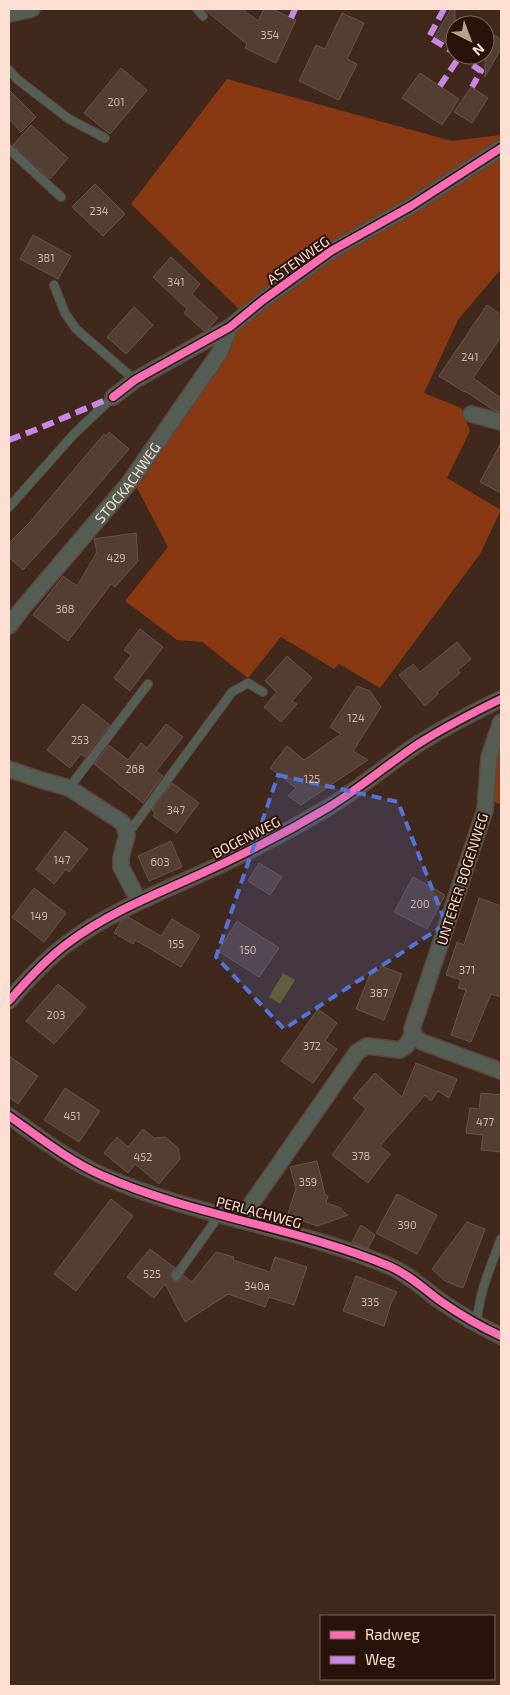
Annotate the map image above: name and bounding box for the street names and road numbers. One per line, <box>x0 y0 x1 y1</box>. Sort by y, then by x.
street label: ASTENWEG <box>264 232 332 288</box>
street label: STOCKACHWEG <box>91 439 163 526</box>
street label: UNTERER BOGENWEG <box>433 811 491 947</box>
street label: BOGENWEG <box>209 813 283 861</box>
street label: PERLACHWEG <box>214 1192 304 1232</box>

